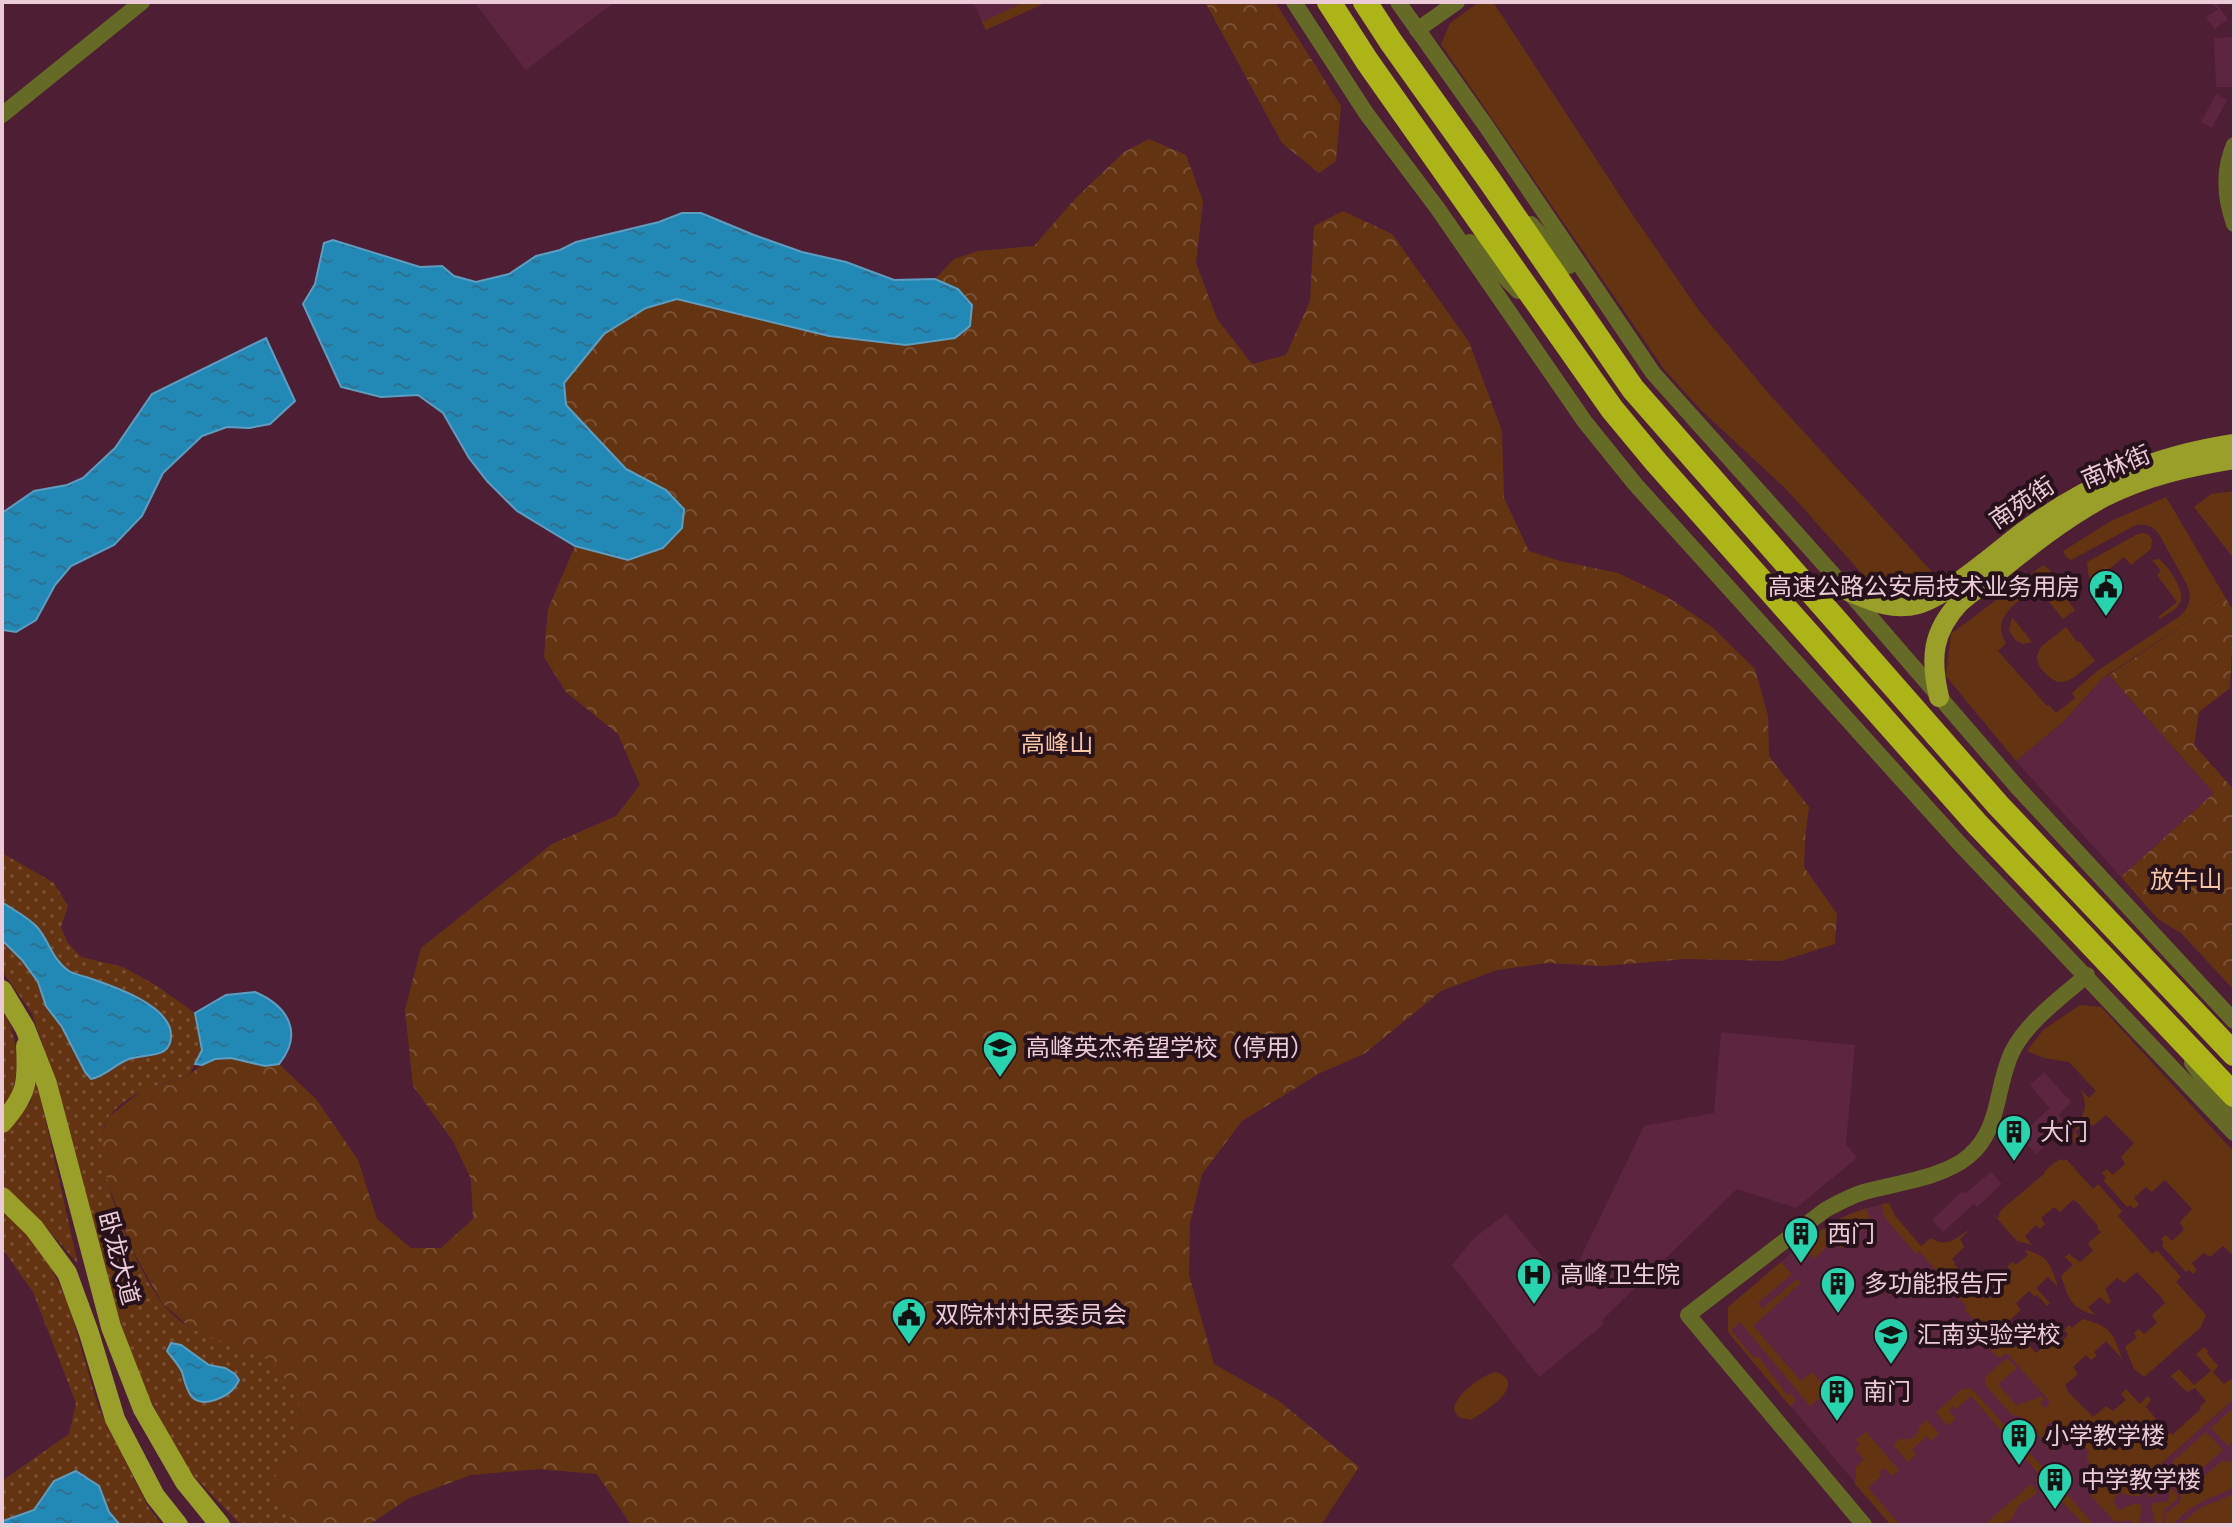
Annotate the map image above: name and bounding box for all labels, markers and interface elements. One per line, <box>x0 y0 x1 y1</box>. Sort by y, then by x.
street label: 南林街 <box>2077 439 2155 494</box>
street label: 南苑街 <box>1984 470 2060 535</box>
public building icon: 高速公路公安局技术业务用房 <box>2087 568 2125 618</box>
place label: 高速公路公安局技术业务用房 <box>1768 572 2080 601</box>
park label: 高峰山 <box>1021 729 1093 758</box>
park label: 放牛山 <box>2150 865 2222 894</box>
school or university icon: 高峰英杰希望学校（停用） <box>981 1029 1019 1079</box>
place label: 高峰英杰希望学校（停用） <box>1026 1033 1314 1062</box>
building icon: 大门 <box>1995 1113 2033 1163</box>
place label: 大门 <box>2040 1117 2088 1146</box>
street label: 卧龙大道 <box>93 1208 146 1308</box>
building icon: 西门 <box>1782 1215 1820 1265</box>
place label: 西门 <box>1827 1219 1875 1248</box>
hospital icon: 高峰卫生院 <box>1515 1256 1553 1306</box>
place label: 高峰卫生院 <box>1560 1260 1680 1289</box>
building icon: 多功能报告厅 <box>1819 1265 1857 1315</box>
place label: 多功能报告厅 <box>1864 1269 2008 1298</box>
public building icon: 双院村村民委员会 <box>890 1296 928 1346</box>
place label: 双院村村民委员会 <box>935 1300 1127 1329</box>
school or university icon: 汇南实验学校 <box>1872 1316 1910 1366</box>
place label: 汇南实验学校 <box>1917 1320 2061 1349</box>
building icon: 南门 <box>1818 1373 1856 1423</box>
place label: 南门 <box>1863 1377 1911 1406</box>
building icon: 小学教学楼 <box>2000 1417 2038 1467</box>
place label: 小学教学楼 <box>2045 1421 2165 1450</box>
building icon: 中学教学楼 <box>2036 1461 2074 1511</box>
place label: 中学教学楼 <box>2081 1465 2201 1494</box>

